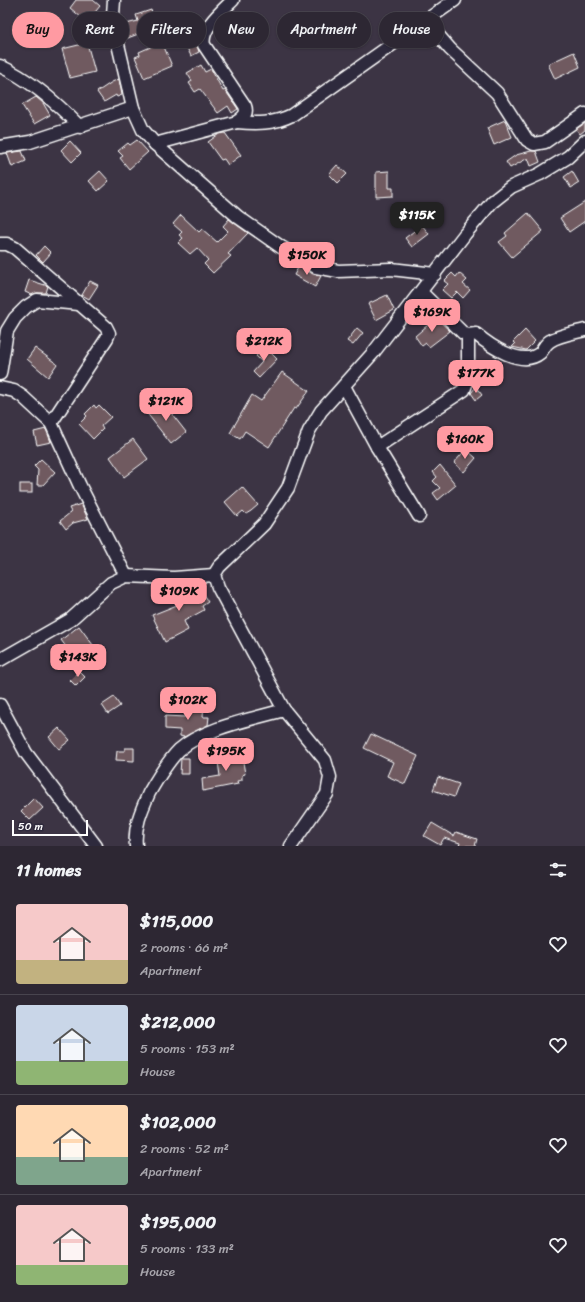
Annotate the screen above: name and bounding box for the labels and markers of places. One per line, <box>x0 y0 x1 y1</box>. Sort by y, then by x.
pin: $115K <box>389 202 445 236</box>
pin: $150K <box>279 242 335 276</box>
pin: $169K <box>404 299 460 333</box>
pin: $212K <box>236 328 292 362</box>
pin: $177K <box>448 360 504 394</box>
pin: $121K <box>138 388 194 422</box>
pin: $160K <box>437 426 493 460</box>
pin: $109K <box>151 578 207 612</box>
pin: $143K <box>50 644 106 678</box>
pin: $102K <box>160 687 216 721</box>
pin: $195K <box>198 738 254 772</box>

